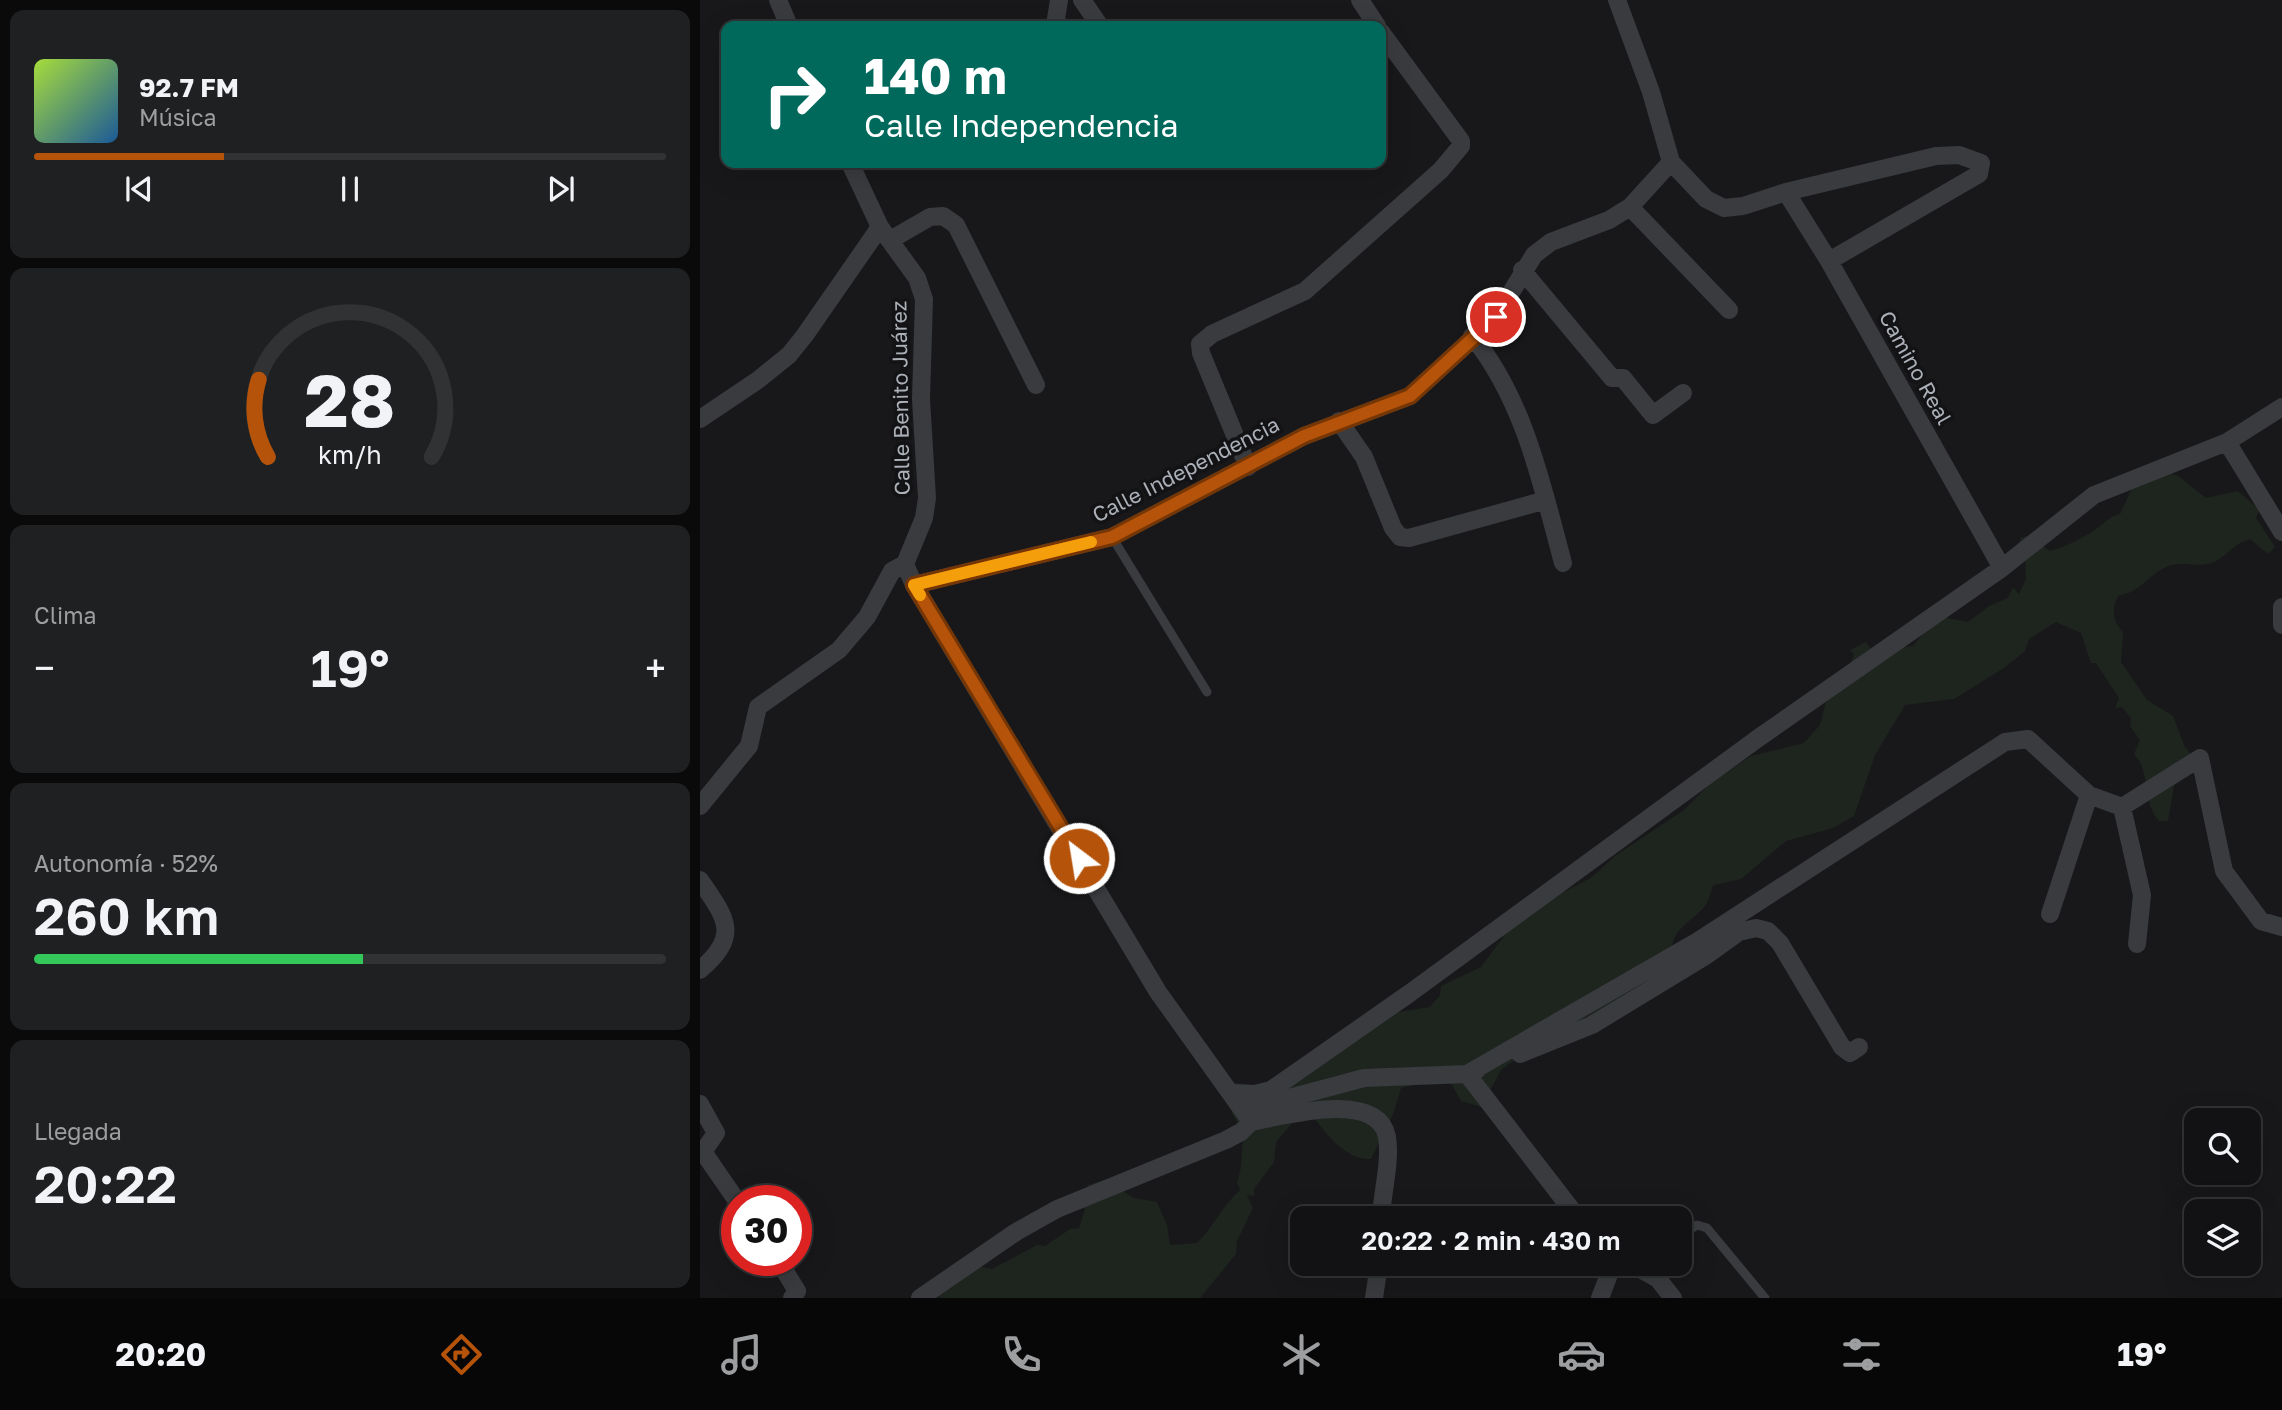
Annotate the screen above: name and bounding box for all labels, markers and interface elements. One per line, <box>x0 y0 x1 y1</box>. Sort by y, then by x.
text: 140 m <box>864 46 1007 105</box>
icon: right <box>749 49 840 140</box>
text: 92.7 FM <box>139 72 239 103</box>
text: Música <box>139 103 217 131</box>
text: Calle Independencia <box>864 106 1178 144</box>
icon: previous <box>120 170 158 208</box>
icon: pause <box>331 170 369 208</box>
icon: next <box>542 170 580 208</box>
pin <box>1466 287 1526 347</box>
icon: arrive <box>1477 298 1515 336</box>
street label: Calle Benito Juárez <box>885 300 915 496</box>
street label: Camino Real <box>1874 306 1958 429</box>
text: 28 <box>305 357 396 444</box>
street label: Calle Independencia <box>1088 411 1283 528</box>
text: km/h <box>318 439 382 470</box>
text: Clima <box>34 601 97 629</box>
text: 19° <box>311 636 389 698</box>
text: − <box>34 645 55 690</box>
text: + <box>645 645 666 690</box>
position arrow <box>1042 821 1116 895</box>
text: Autonomía · 52% <box>34 849 218 877</box>
text: 260 km <box>34 884 219 946</box>
map controls <box>2184 1108 2261 1276</box>
button: search <box>2184 1108 2261 1185</box>
text: Llegada <box>34 1117 122 1145</box>
text: 20:22 <box>34 1152 177 1214</box>
speed limit sign: 30 <box>721 1185 812 1276</box>
button: layers <box>2184 1199 2261 1276</box>
text: 20:22 · 2 min · 430 m <box>1361 1225 1621 1256</box>
icon: directions <box>437 1330 486 1379</box>
icon: music <box>717 1330 766 1379</box>
icon: phone <box>997 1330 1046 1379</box>
icon: climate <box>1277 1330 1326 1379</box>
icon: car <box>1557 1330 1606 1379</box>
icon: filters <box>1837 1330 1886 1379</box>
text: 20:20 <box>115 1335 206 1373</box>
text: 19° <box>2117 1335 2166 1373</box>

